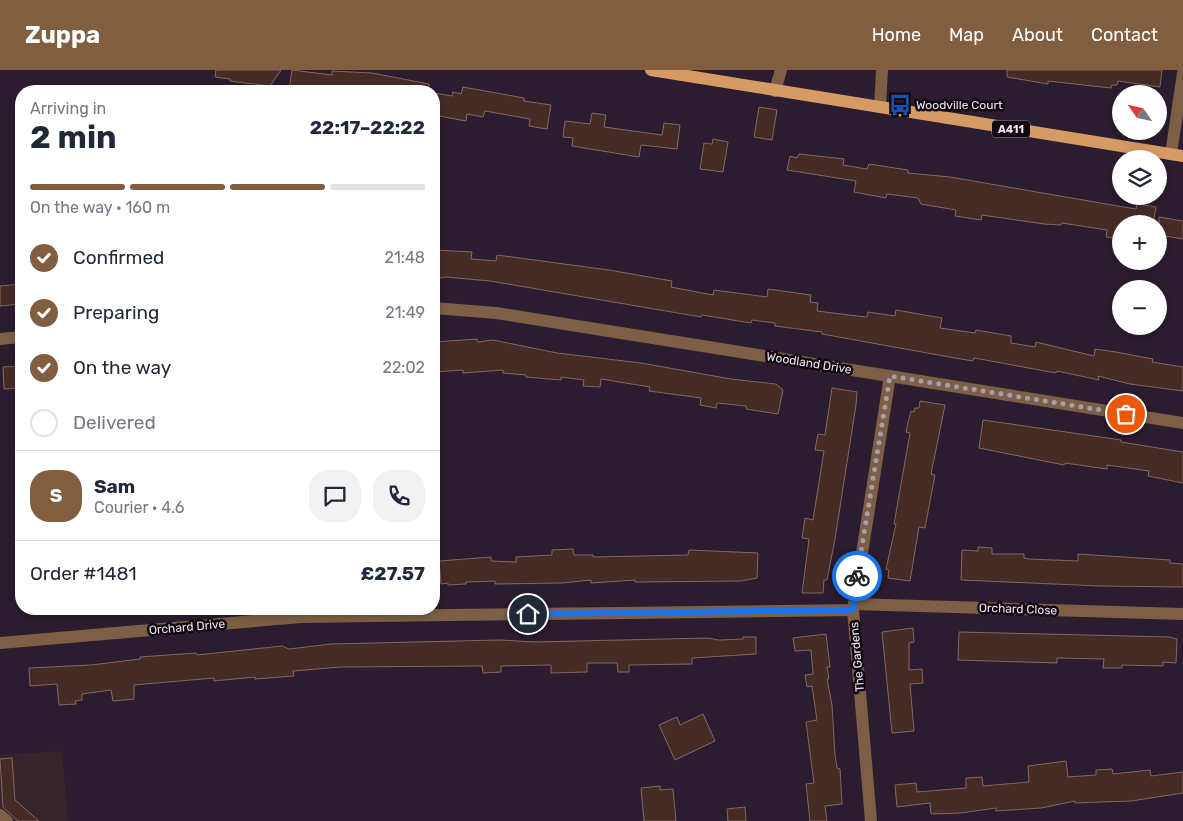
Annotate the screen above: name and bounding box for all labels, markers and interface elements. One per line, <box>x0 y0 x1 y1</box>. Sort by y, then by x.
text: Zuppa <box>25 21 100 49</box>
text: Home <box>872 24 921 46</box>
text: Map <box>949 24 984 46</box>
text: About <box>1012 24 1063 46</box>
text: Contact <box>1091 24 1158 46</box>
north arrow <box>1112 85 1168 140</box>
map controls <box>1112 85 1167 335</box>
bus stop icon: Woodville Court <box>887 92 913 118</box>
place label: Woodville Court <box>916 98 1003 112</box>
text: Arriving in <box>30 99 106 118</box>
text: 22:17–22:22 <box>310 116 425 139</box>
text: 2 min <box>30 118 117 156</box>
road number: A411 <box>992 121 1030 138</box>
button: layers <box>1112 150 1167 205</box>
text: On the way · 160 m <box>30 198 170 217</box>
button: + <box>1112 215 1167 270</box>
icon: check <box>30 244 58 272</box>
text: Confirmed <box>73 246 164 269</box>
text: 21:48 <box>385 248 425 267</box>
button: − <box>1112 280 1167 335</box>
icon: check <box>30 299 58 327</box>
text: Preparing <box>73 301 159 324</box>
text: 21:49 <box>385 303 425 322</box>
street label: Woodland Drive <box>765 349 853 377</box>
icon: check <box>30 354 58 382</box>
text: On the way <box>73 356 171 379</box>
text: 22:02 <box>383 358 425 377</box>
pin <box>1105 393 1147 435</box>
icon: bag <box>1112 400 1140 428</box>
text: Delivered <box>73 411 156 434</box>
button: chat <box>309 470 361 522</box>
button: phone <box>373 470 425 522</box>
text: Sam <box>94 475 135 498</box>
text: S <box>50 484 62 507</box>
text: Courier · 4.6 <box>94 498 184 517</box>
courier <box>832 551 882 601</box>
text: Order #1481 <box>30 562 137 585</box>
text: £27.57 <box>361 562 425 585</box>
icon: bike <box>843 562 871 590</box>
pin <box>507 593 549 635</box>
icon: home <box>514 600 542 628</box>
street label: Orchard Close <box>979 601 1058 617</box>
street label: Orchard Drive <box>148 617 226 637</box>
street label: The Gardens <box>847 621 867 693</box>

